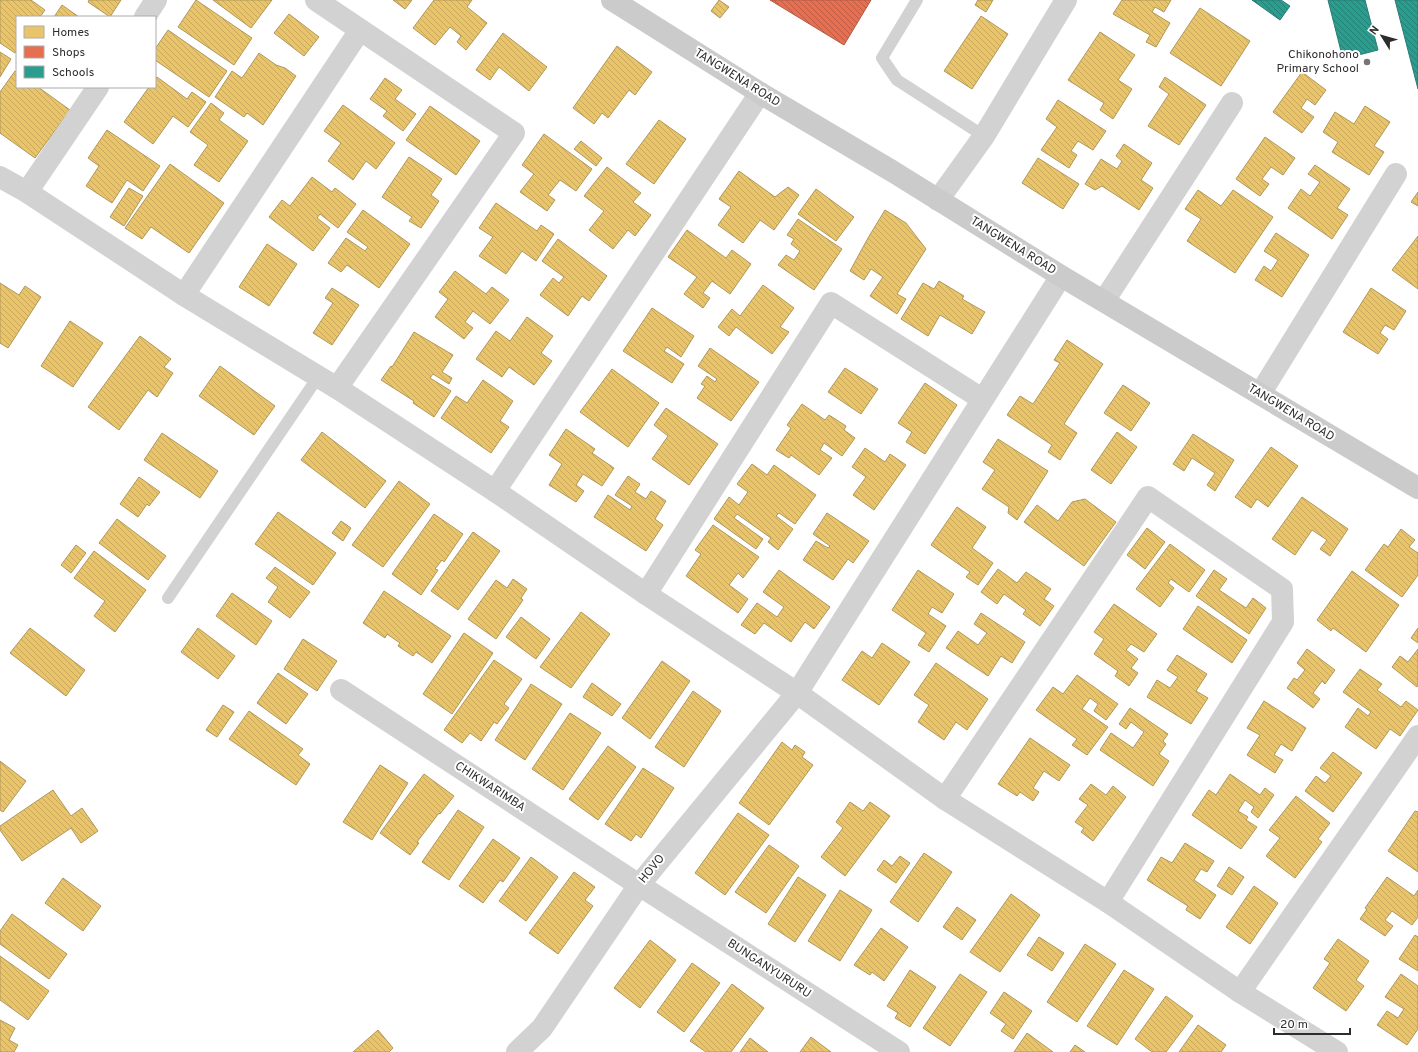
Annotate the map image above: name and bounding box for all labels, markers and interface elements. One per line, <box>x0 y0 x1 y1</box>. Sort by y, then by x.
legend <box>16 16 156 88</box>
north arrow <box>1362 16 1402 56</box>
text: N <box>1367 23 1383 38</box>
text: Homes <box>52 25 89 41</box>
text: Shops <box>52 45 85 61</box>
street label: TANGWENA ROAD <box>691 45 783 111</box>
place label: Chikonohono Primary School <box>1277 47 1359 77</box>
marker: Chikonohono Primary School <box>1362 57 1372 67</box>
text: Schools <box>52 65 94 81</box>
street label: TANGWENA ROAD <box>967 213 1059 279</box>
street label: TANGWENA ROAD <box>1245 381 1337 445</box>
street label: CHIKWARIMBA <box>452 758 528 816</box>
street label: HOVO <box>635 851 669 887</box>
street label: BUNGANYURURU <box>724 936 814 1002</box>
scale bar <box>1274 1010 1350 1036</box>
text: 20 m <box>1280 1017 1308 1033</box>

